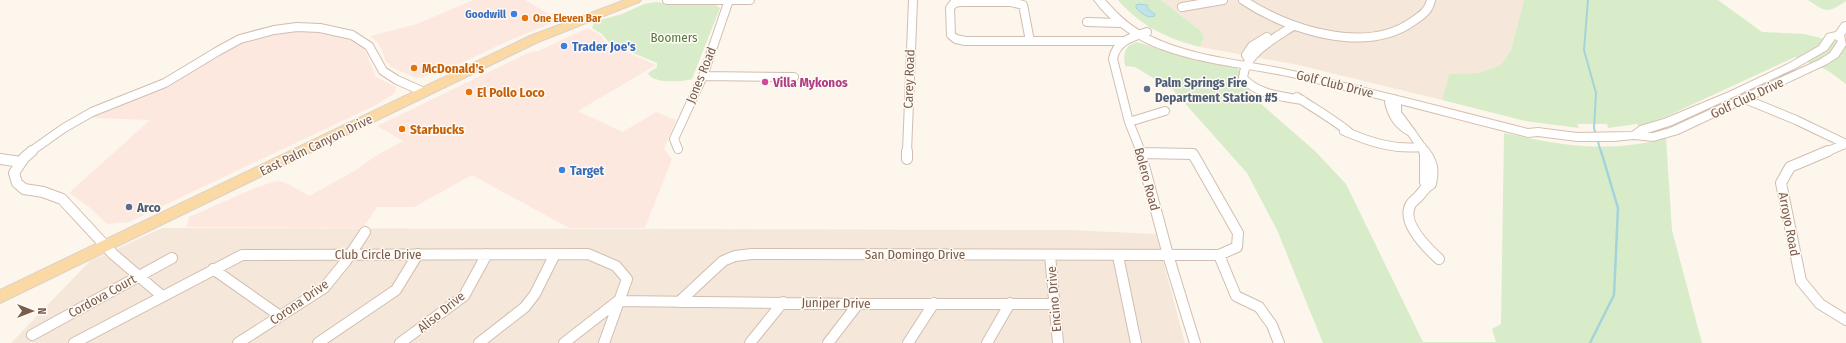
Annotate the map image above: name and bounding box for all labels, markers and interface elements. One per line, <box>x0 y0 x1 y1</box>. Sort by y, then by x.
place label: Goodwill <box>465 8 507 21</box>
marker: Goodwill <box>509 9 519 19</box>
place label: One Eleven Bar <box>533 12 602 25</box>
marker: One Eleven Bar <box>520 13 530 23</box>
park label: Boomers <box>650 30 698 45</box>
place label: Trader Joe's <box>572 39 636 54</box>
marker: Trader Joe's <box>559 41 569 51</box>
street label: Jones Road <box>683 45 719 105</box>
street label: Carey Road <box>900 49 918 109</box>
place label: McDonald's <box>422 61 484 76</box>
marker: McDonald's <box>409 63 419 73</box>
street label: Golf Club Drive <box>1295 67 1375 101</box>
place label: Villa Mykonos <box>772 75 848 90</box>
place label: Palm Springs Fire Department Station #5 <box>1155 75 1278 105</box>
street label: Golf Club Drive <box>1708 75 1786 121</box>
marker: Villa Mykonos <box>760 77 770 87</box>
marker: Palm Springs Fire Department Station #5 <box>1142 84 1152 94</box>
place label: El Pollo Loco <box>477 85 545 100</box>
marker: El Pollo Loco <box>464 87 474 97</box>
street label: East Palm Canyon Drive <box>257 111 375 179</box>
place label: Starbucks <box>410 122 464 137</box>
marker: Starbucks <box>397 124 407 134</box>
street label: Bolero Road <box>1131 146 1163 212</box>
place label: Target <box>570 163 605 178</box>
marker: Target <box>557 165 567 175</box>
street label: Arroyo Road <box>1775 191 1803 257</box>
place label: Arco <box>136 200 161 215</box>
marker: Arco <box>124 202 134 212</box>
street label: Club Circle Drive <box>335 247 421 262</box>
street label: San Domingo Drive <box>865 247 965 262</box>
street label: Encino Drive <box>1044 266 1064 332</box>
street label: Cordova Court <box>66 271 139 321</box>
street label: Corona Drive <box>267 276 331 328</box>
street label: Aliso Drive <box>414 288 468 336</box>
north arrow <box>12 291 52 331</box>
street label: Juniper Drive <box>801 295 871 311</box>
text: N <box>35 308 48 314</box>

